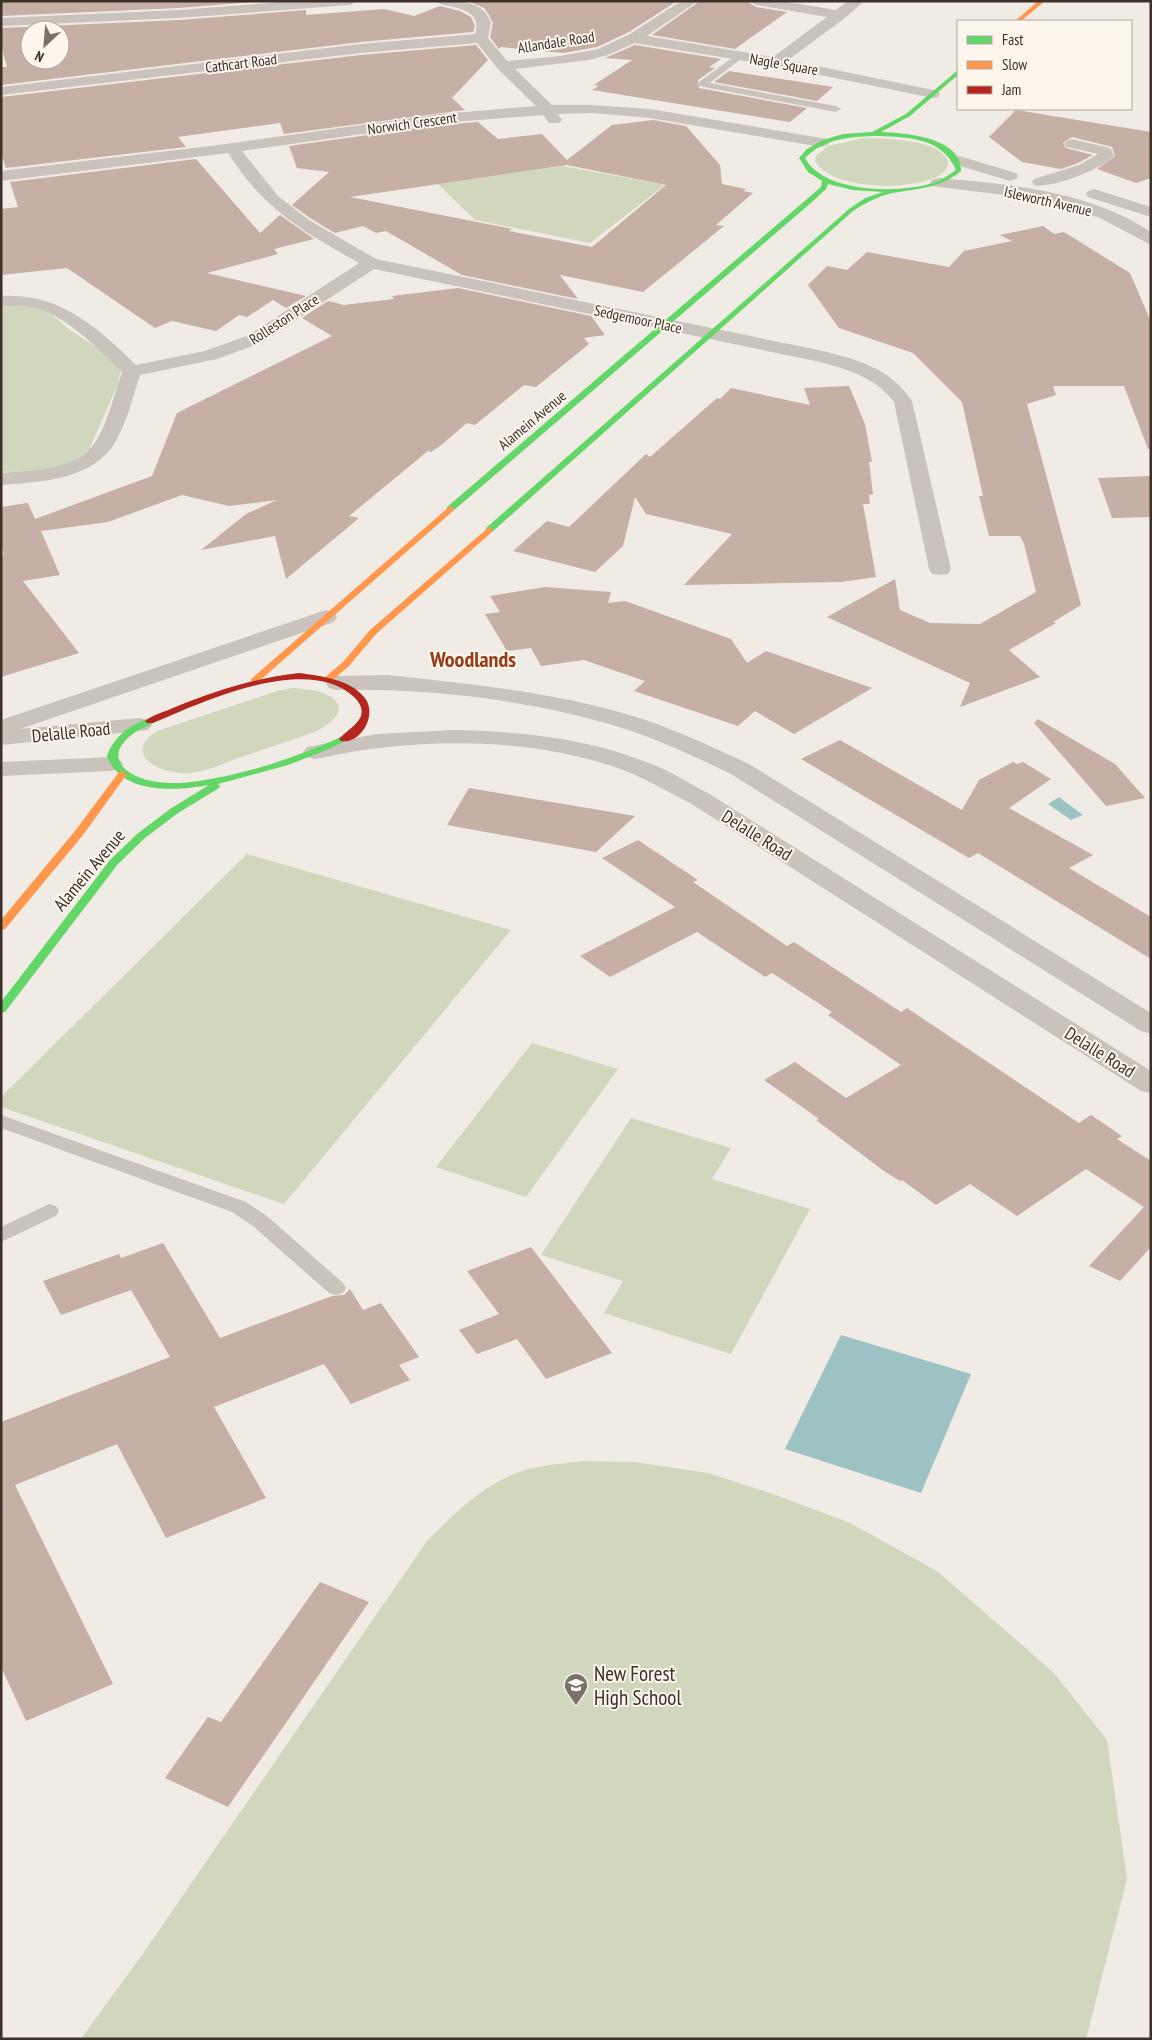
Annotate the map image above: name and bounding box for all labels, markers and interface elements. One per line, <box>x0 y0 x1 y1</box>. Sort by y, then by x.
north arrow <box>20 20 70 70</box>
legend <box>957 20 1132 110</box>
street label: Allandale Road <box>516 27 596 57</box>
text: Fast <box>1002 30 1023 49</box>
text: N <box>32 47 47 66</box>
street label: Cathcart Road <box>204 49 278 77</box>
street label: Nagle Square <box>748 49 820 79</box>
text: Slow <box>1002 55 1027 74</box>
text: Jam <box>1001 80 1021 99</box>
street label: Norwich Crescent <box>366 107 458 139</box>
street label: Isleworth Avenue <box>1002 182 1094 220</box>
street label: Rolleston Place <box>246 289 322 349</box>
street label: Sedgemoor Place <box>592 300 684 338</box>
street label: Alamein Avenue <box>494 386 570 454</box>
district label: Woodlands <box>429 645 516 673</box>
street label: Delalle Road <box>31 716 111 748</box>
street label: Delalle Road <box>718 804 796 866</box>
street label: Alamein Avenue <box>48 824 130 916</box>
street label: Delalle Road <box>1061 1021 1139 1083</box>
place label: New Forest High School <box>594 1660 681 1711</box>
school or university icon: New Forest High School <box>563 1672 589 1706</box>

